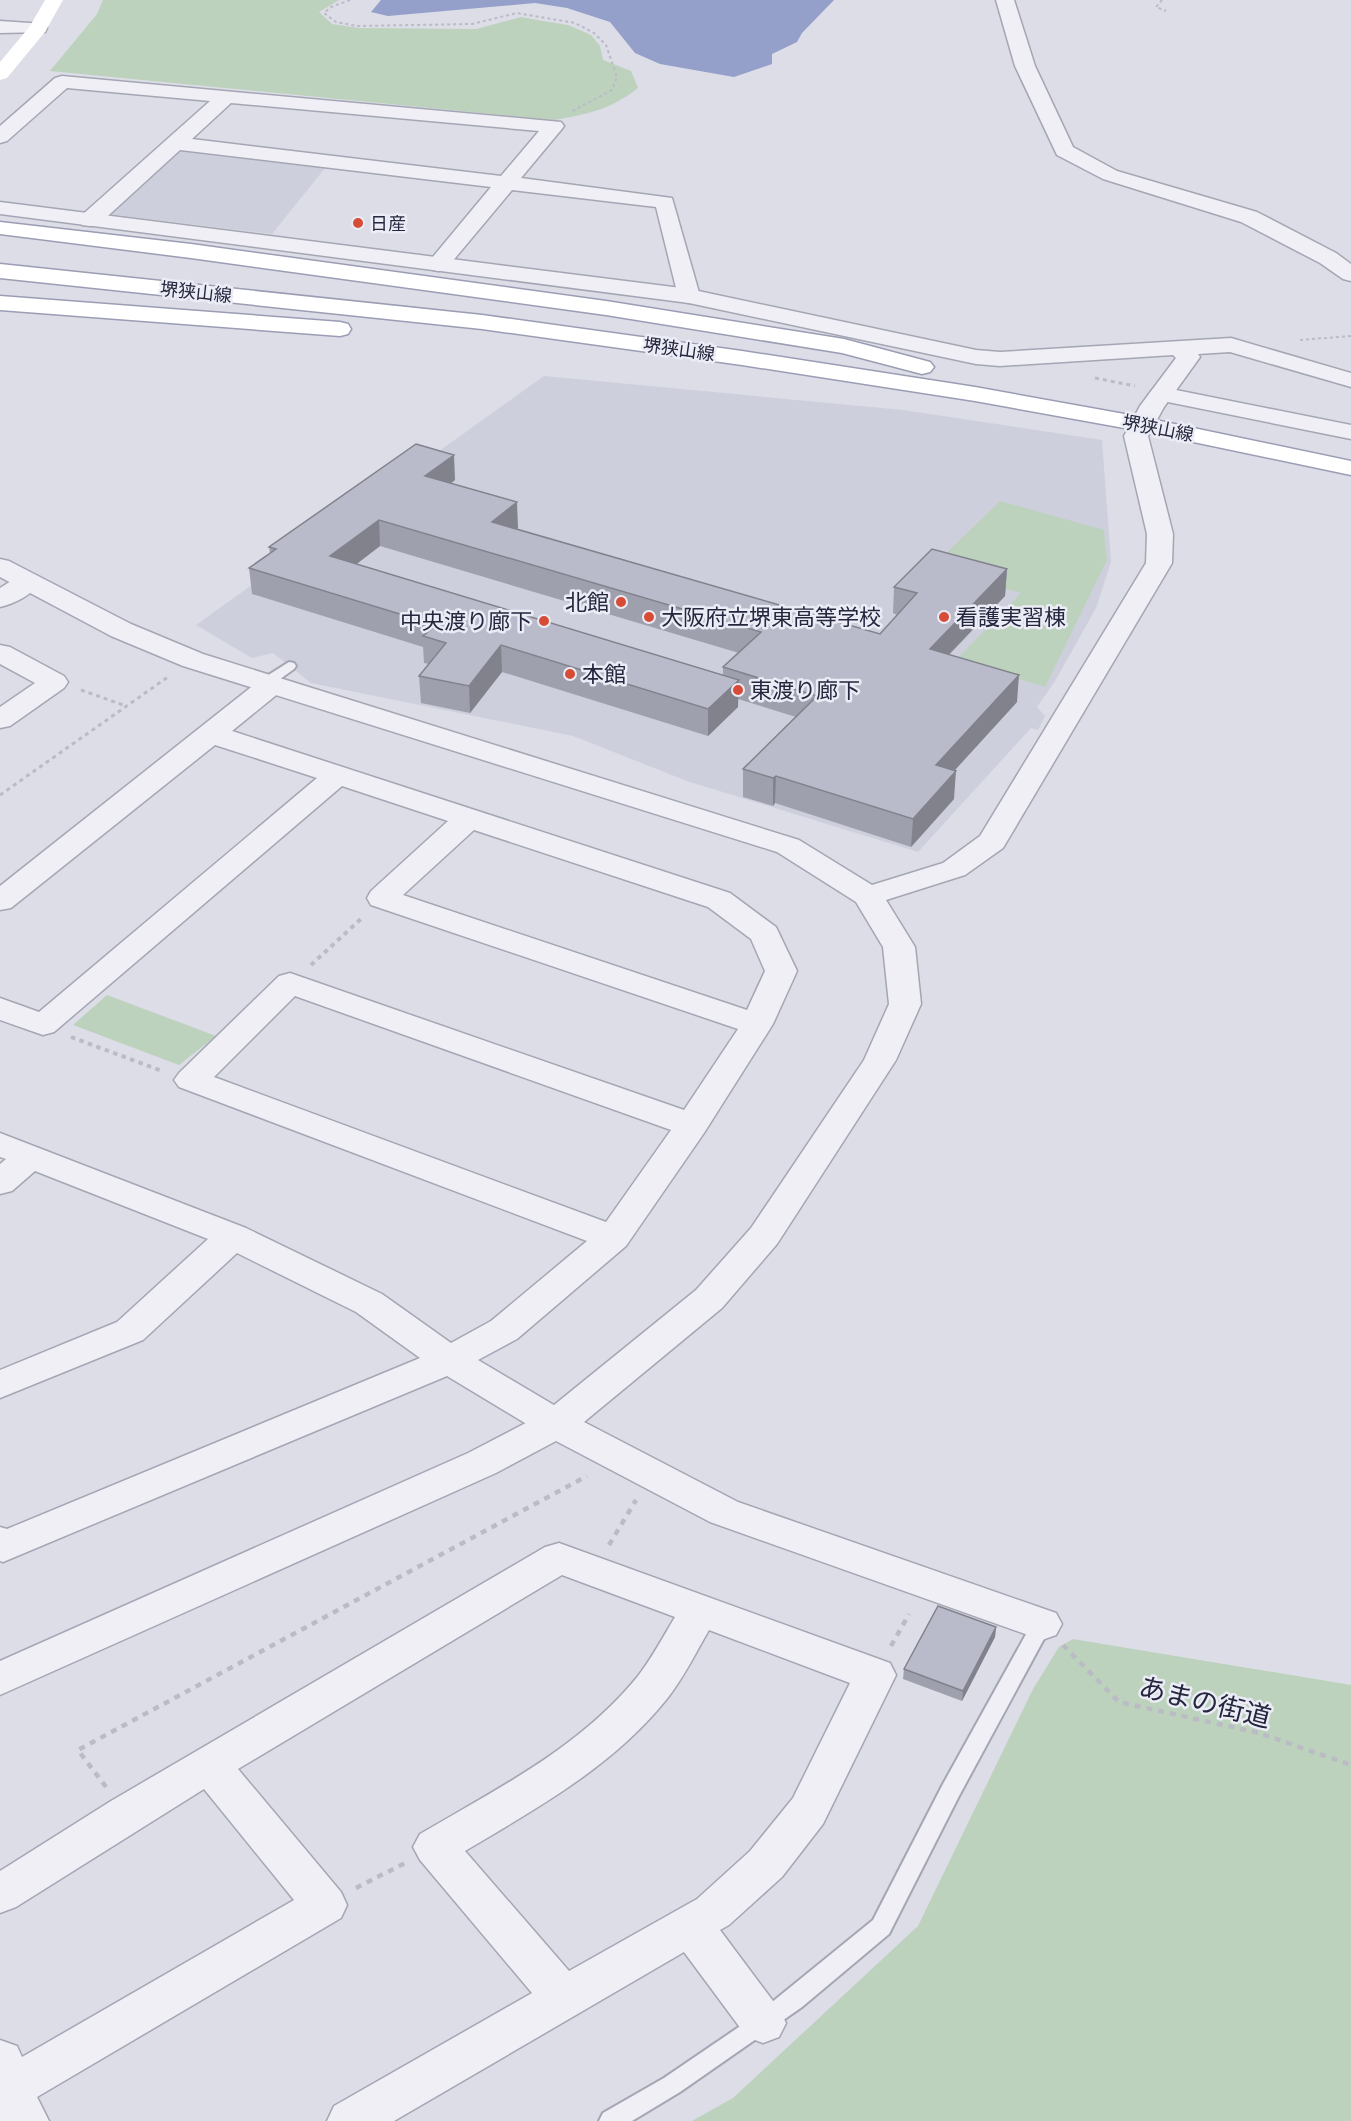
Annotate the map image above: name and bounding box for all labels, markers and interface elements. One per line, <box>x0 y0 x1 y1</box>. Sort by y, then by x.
place label: 日産 <box>370 212 406 235</box>
marker: 日産 <box>351 216 365 230</box>
street label: 堺狭山線 <box>159 277 233 307</box>
street label: 堺狭山線 <box>642 333 716 365</box>
street label: 堺狭山線 <box>1120 410 1196 446</box>
place label: 北館 <box>565 588 609 616</box>
marker: 北館 <box>614 595 628 609</box>
place label: 大阪府立堺東高等学校 <box>661 603 881 631</box>
place label: 看護実習棟 <box>956 603 1066 631</box>
place label: 中央渡り廊下 <box>400 607 532 635</box>
marker: 大阪府立堺東高等学校 <box>642 610 656 624</box>
marker: 看護実習棟 <box>937 610 951 624</box>
marker: 中央渡り廊下 <box>537 614 551 628</box>
place label: 本館 <box>582 660 626 688</box>
marker: 本館 <box>563 667 577 681</box>
place label: 東渡り廊下 <box>750 676 860 704</box>
marker: 東渡り廊下 <box>731 683 745 697</box>
street label: あまの街道 <box>1135 1669 1275 1735</box>

